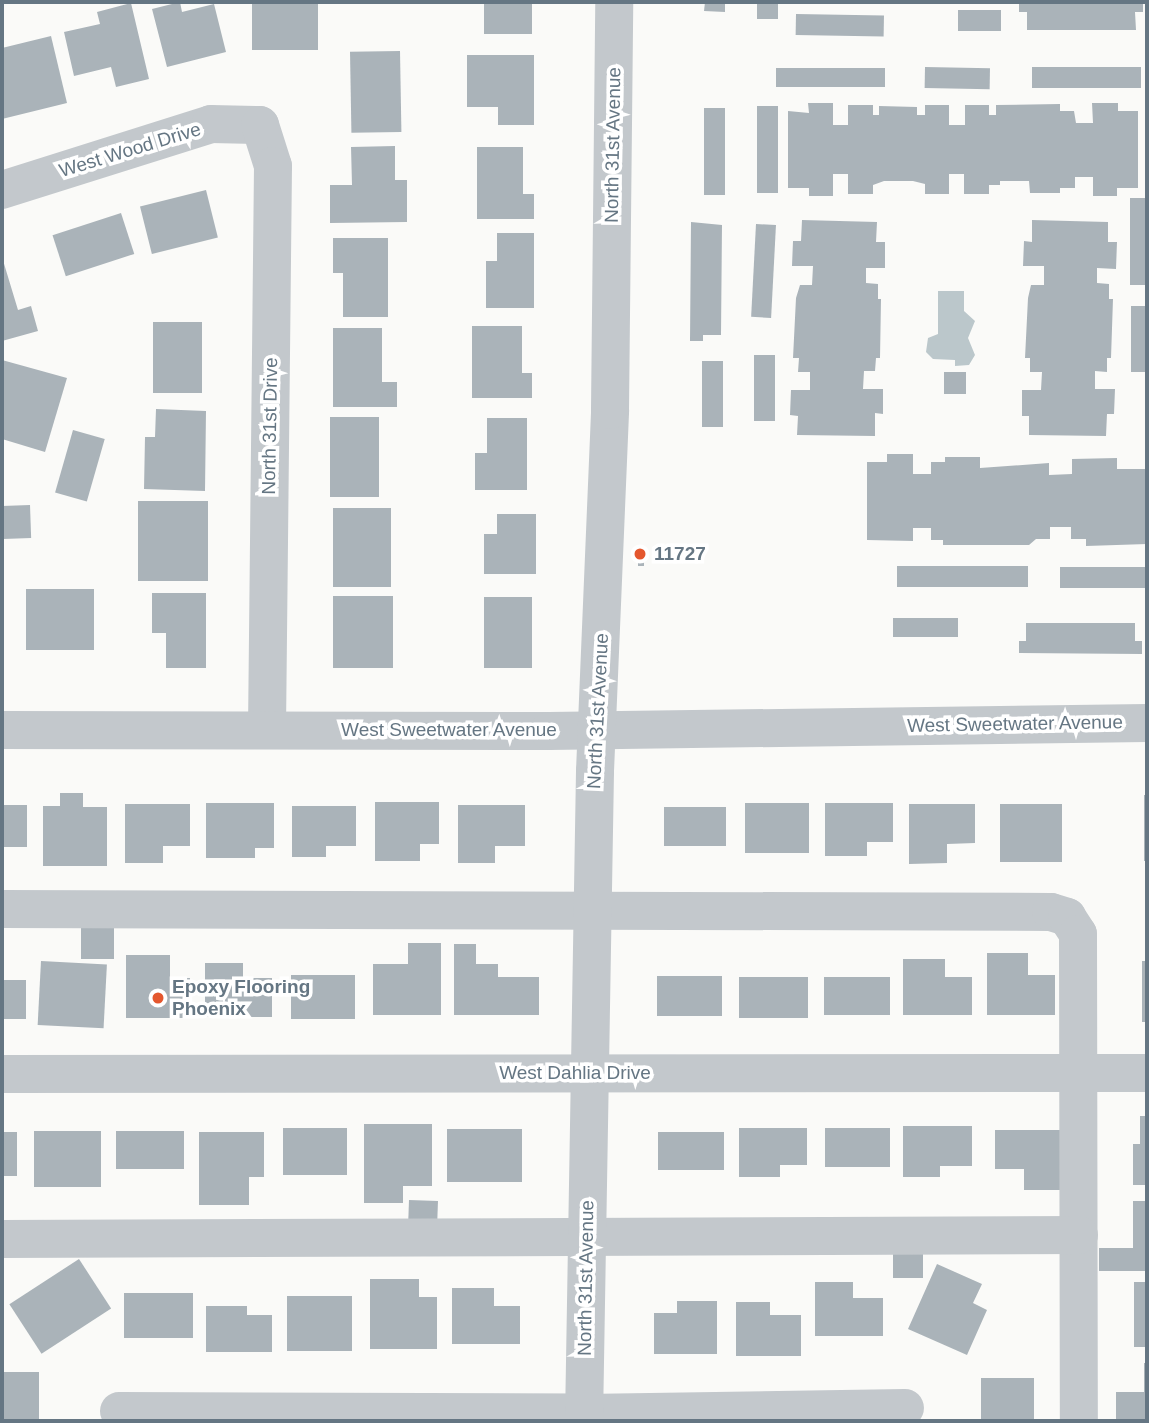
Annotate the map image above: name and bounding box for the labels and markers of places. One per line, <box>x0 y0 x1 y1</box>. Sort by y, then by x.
place label: 11727 <box>654 543 706 565</box>
marker: 11727 <box>632 546 648 562</box>
place label: Epoxy Flooring Phoenix <box>172 976 310 1020</box>
marker: Epoxy Flooring Phoenix <box>150 990 166 1006</box>

